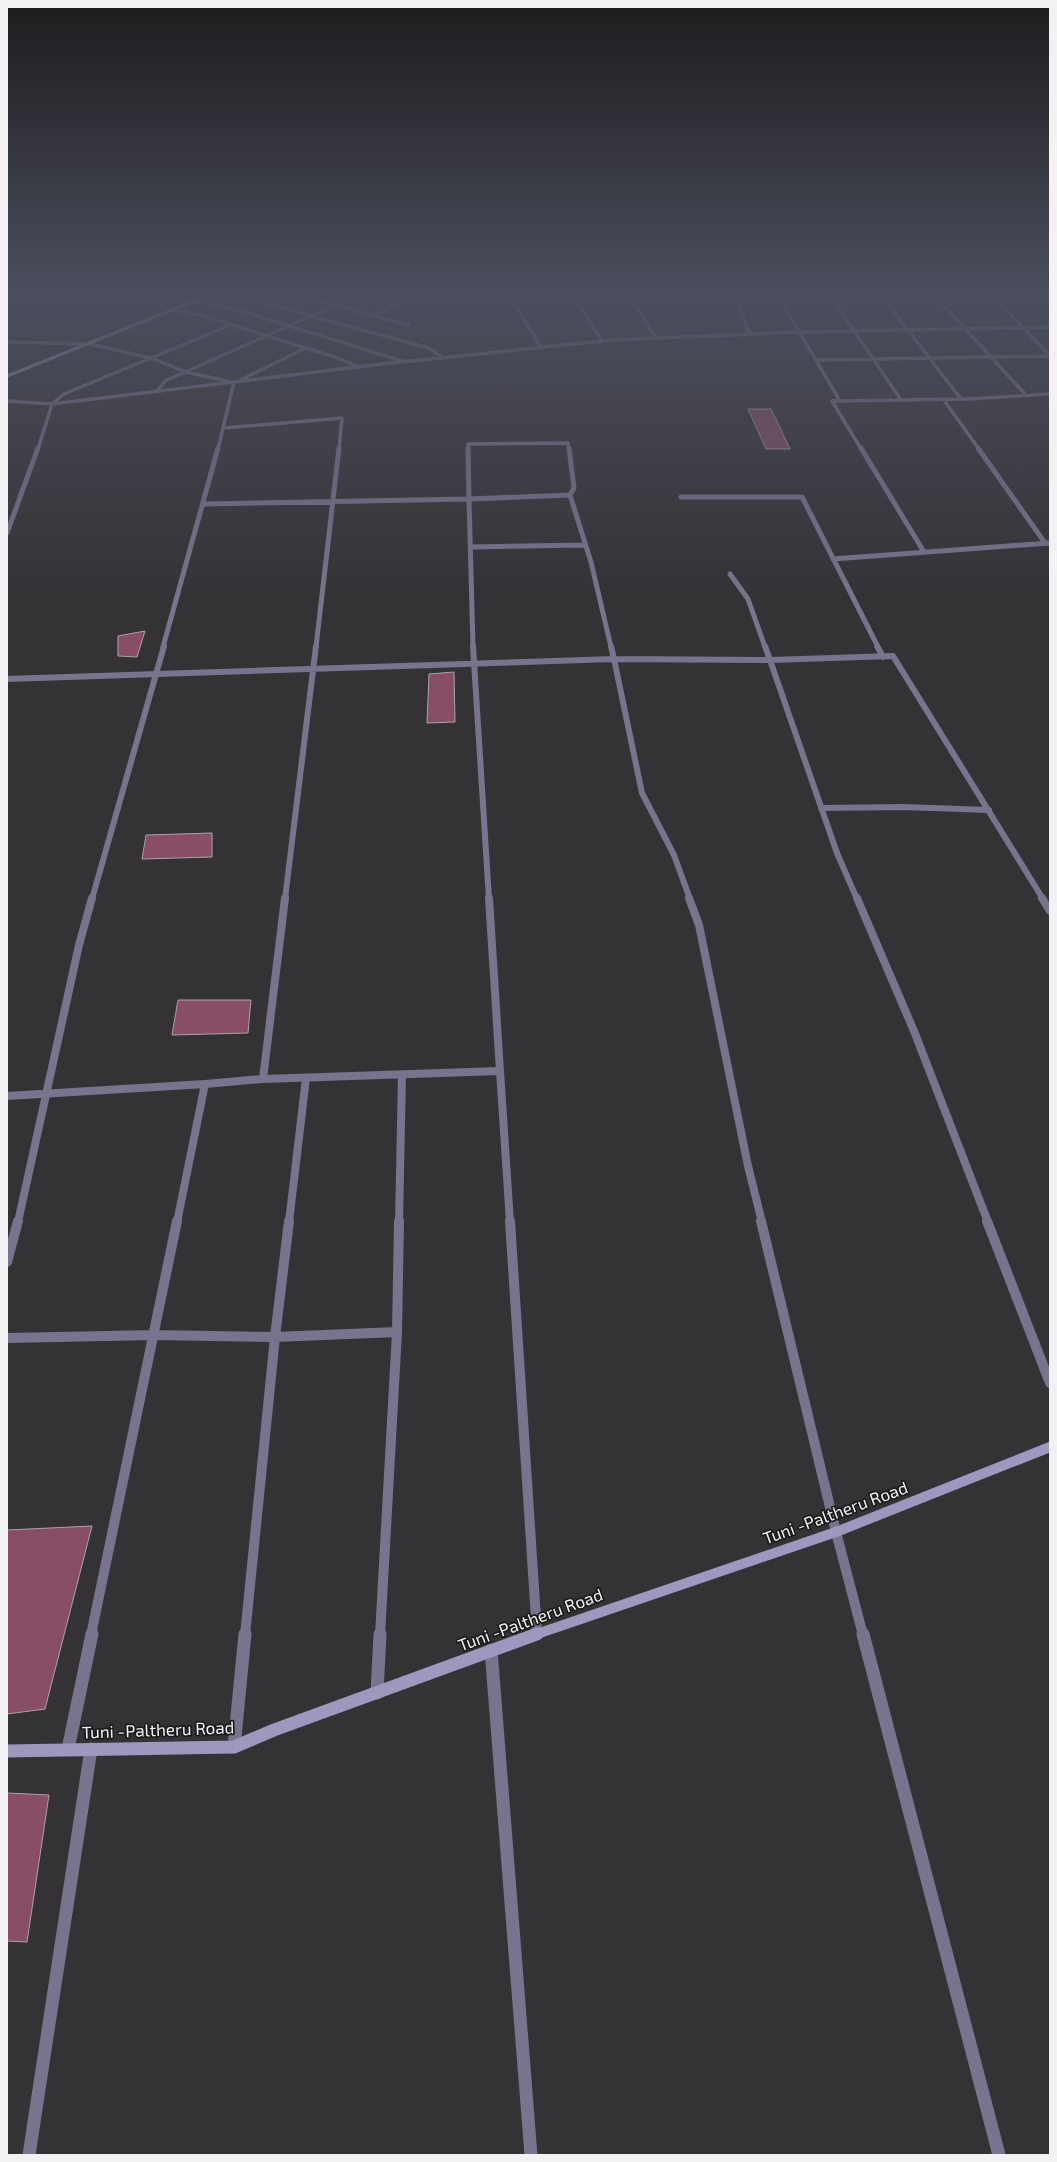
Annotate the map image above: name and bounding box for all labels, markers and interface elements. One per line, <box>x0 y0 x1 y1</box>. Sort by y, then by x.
street label: Tuni -Paltheru Road <box>760 1476 910 1548</box>
street label: Tuni -Paltheru Road <box>455 1583 605 1655</box>
street label: Tuni -Paltheru Road <box>81 1716 235 1742</box>

